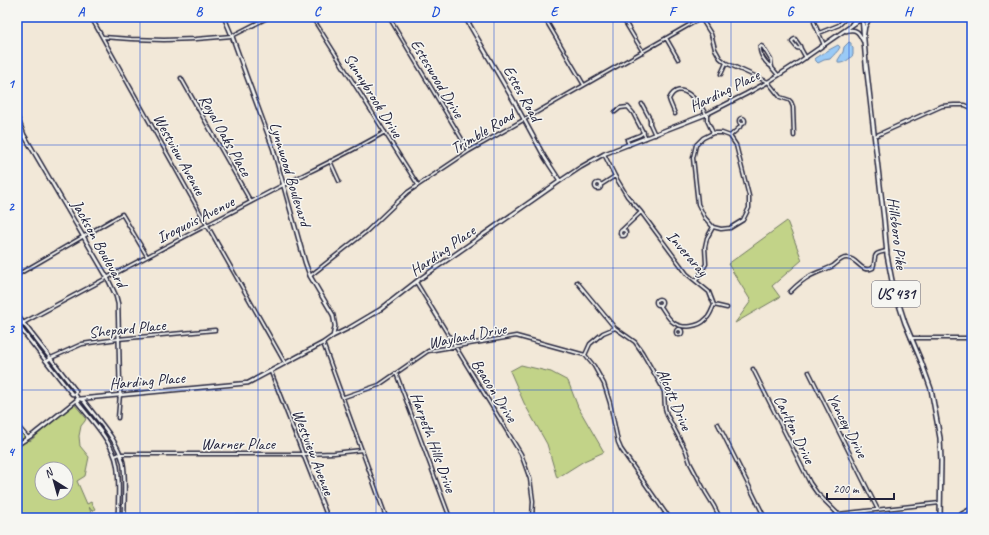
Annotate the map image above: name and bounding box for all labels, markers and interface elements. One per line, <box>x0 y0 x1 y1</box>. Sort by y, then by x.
text: A <box>78 4 86 20</box>
text: B <box>196 4 204 20</box>
text: C <box>314 4 322 20</box>
text: D <box>431 4 440 20</box>
text: E <box>551 4 560 20</box>
text: F <box>669 4 678 20</box>
text: G <box>787 4 795 20</box>
text: H <box>904 4 914 20</box>
street label: Esteswood Drive <box>406 36 469 123</box>
street label: Sunnybrook Drive <box>339 50 408 143</box>
street label: Estes Road <box>499 62 547 127</box>
street label: Harding Place <box>686 65 764 116</box>
text: 1 <box>8 76 16 92</box>
street label: Royal Oaks Place <box>194 91 257 181</box>
street label: Trimble Road <box>447 104 520 159</box>
street label: Westview Avenue <box>149 110 211 200</box>
street label: Lynnwood Boulevard <box>265 120 316 231</box>
street label: Iroquois Avenue <box>153 191 239 248</box>
street label: Jackson Boulevard <box>66 195 133 293</box>
street label: Hillsboro Pike <box>883 196 912 272</box>
text: 2 <box>8 199 15 215</box>
street label: Harding Place <box>406 220 481 281</box>
street label: Inveraray <box>662 227 713 282</box>
road number: US 431 <box>872 281 920 307</box>
street label: Shepard Place <box>88 315 168 343</box>
street label: Wayland Drive <box>427 318 509 353</box>
text: 3 <box>8 321 15 337</box>
street label: Beacon Drive <box>467 355 522 427</box>
street label: Alcott Drive <box>652 366 697 435</box>
street label: Harding Place <box>109 368 187 394</box>
street label: Harpeth Hills Drive <box>406 390 461 497</box>
street label: Yancey Drive <box>822 390 873 463</box>
street label: Carlton Drive <box>769 392 820 468</box>
street label: Westview Avenue <box>288 407 339 500</box>
street label: Warner Place <box>201 434 277 454</box>
text: 4 <box>8 444 16 460</box>
north arrow <box>34 461 74 501</box>
text: N <box>41 464 57 481</box>
scale bar <box>827 475 894 501</box>
text: 200 m <box>833 481 860 497</box>

